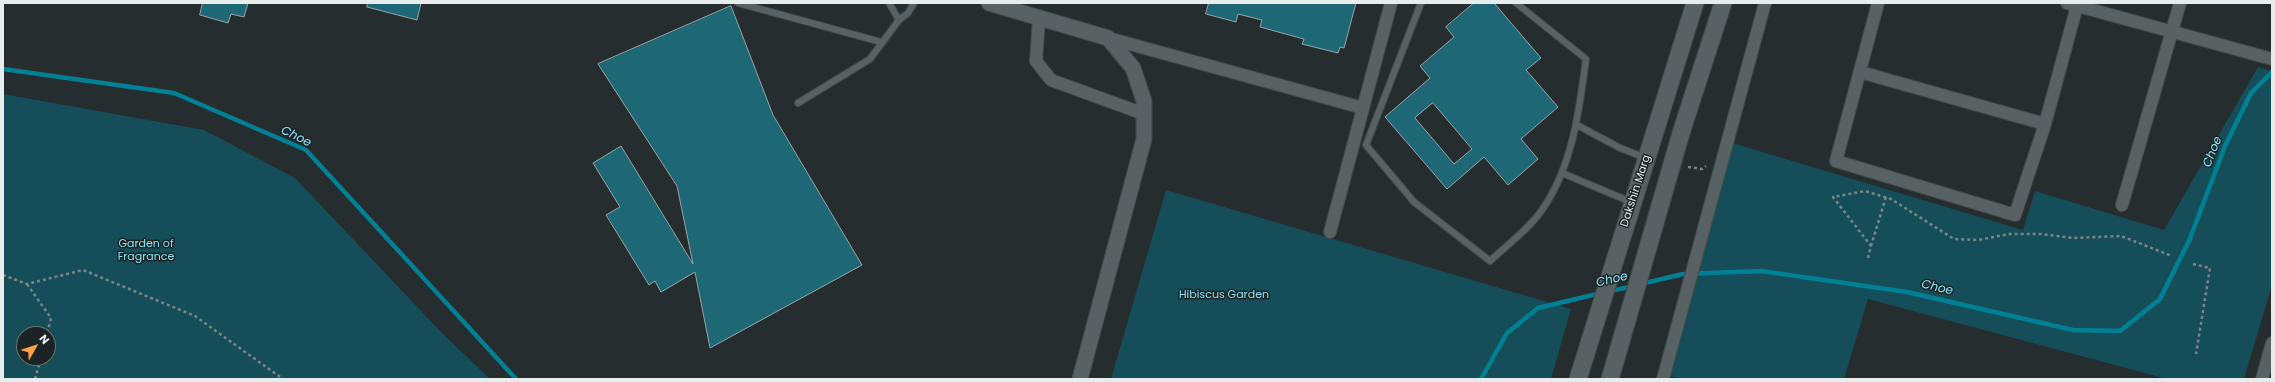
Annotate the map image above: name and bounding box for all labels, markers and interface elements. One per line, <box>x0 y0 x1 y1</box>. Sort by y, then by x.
water label: Choe <box>278 123 314 151</box>
water label: Choe <box>2200 134 2226 170</box>
street label: Dakshin Marg <box>1618 153 1654 229</box>
park label: Garden of Fragrance <box>118 237 174 263</box>
water label: Choe <box>1595 269 1629 291</box>
water label: Choe <box>1920 277 1954 299</box>
park label: Hibiscus Garden <box>1179 288 1269 302</box>
north arrow <box>16 326 56 366</box>
text: N <box>36 331 53 347</box>

